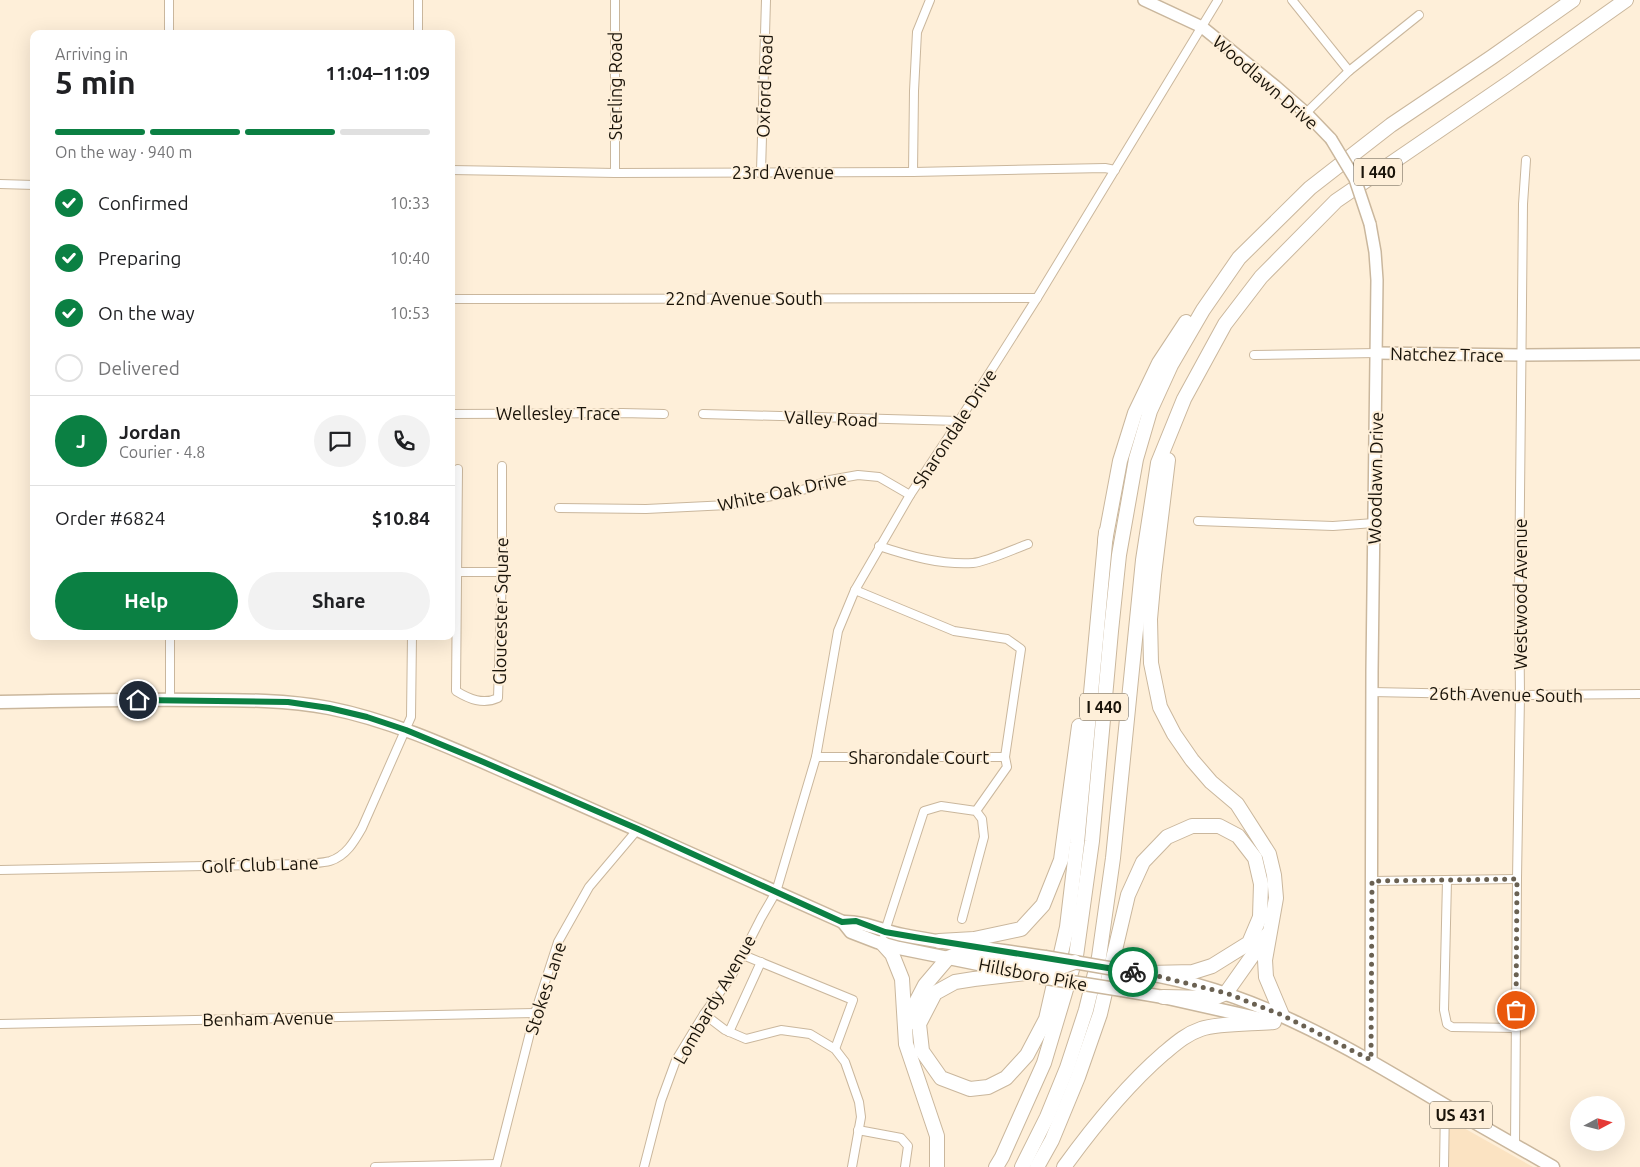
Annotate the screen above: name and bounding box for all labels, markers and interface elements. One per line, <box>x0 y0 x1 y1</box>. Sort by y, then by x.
street label: Woodlawn Drive <box>1209 31 1323 133</box>
street label: Sterling Road <box>605 32 625 140</box>
street label: Oxford Road <box>752 34 776 138</box>
text: Arriving in <box>55 45 128 63</box>
text: 11:04–11:09 <box>325 62 430 84</box>
text: 5 min <box>55 64 136 100</box>
text: On the way · 940 m <box>55 143 192 161</box>
road number: I 440 <box>1354 158 1402 186</box>
street label: 23rd Avenue <box>732 162 834 182</box>
icon: check <box>55 189 83 217</box>
text: Confirmed <box>98 192 189 214</box>
text: 10:33 <box>390 194 430 212</box>
icon: check <box>55 244 83 272</box>
text: Preparing <box>98 247 182 269</box>
text: 10:40 <box>390 249 430 267</box>
street label: 22nd Avenue South <box>665 288 823 308</box>
icon: check <box>55 299 83 327</box>
text: On the way <box>98 302 195 324</box>
text: 10:53 <box>390 304 430 322</box>
street label: Natchez Trace <box>1390 343 1504 365</box>
text: Delivered <box>98 357 180 379</box>
street label: Sharondale Drive <box>908 365 1000 491</box>
street label: Wellesley Trace <box>496 403 620 423</box>
street label: Valley Road <box>784 406 878 430</box>
street label: Woodlawn Drive <box>1364 411 1386 545</box>
button: chat <box>314 415 366 467</box>
button: phone <box>378 415 430 467</box>
text: Jordan <box>119 421 181 443</box>
text: J <box>76 430 86 452</box>
text: Courier · 4.8 <box>119 443 205 461</box>
street label: White Oak Drive <box>716 468 848 514</box>
text: Order #6824 <box>55 507 165 529</box>
text: $10.84 <box>372 507 430 529</box>
street label: Westwood Avenue <box>1510 518 1530 670</box>
street label: Gloucester Square <box>489 537 511 685</box>
button: Help <box>55 572 238 630</box>
button: Share <box>248 572 430 630</box>
pin <box>117 679 159 721</box>
street label: 26th Avenue South <box>1429 683 1583 705</box>
icon: home <box>124 686 152 714</box>
road number: I 440 <box>1080 694 1128 720</box>
street label: Sharondale Court <box>849 747 989 767</box>
street label: Golf Club Lane <box>201 852 319 876</box>
street label: Lombardy Avenue <box>669 931 759 1067</box>
street label: Stokes Lane <box>521 939 569 1037</box>
courier <box>1108 947 1158 997</box>
street label: Hillsboro Pike <box>977 954 1089 994</box>
icon: bike <box>1119 958 1147 986</box>
pin <box>1495 989 1537 1031</box>
icon: bag <box>1502 996 1530 1024</box>
street label: Benham Avenue <box>202 1007 334 1029</box>
north arrow <box>1570 1096 1625 1151</box>
map controls <box>1570 1096 1625 1151</box>
road number: US 431 <box>1430 1102 1492 1128</box>

